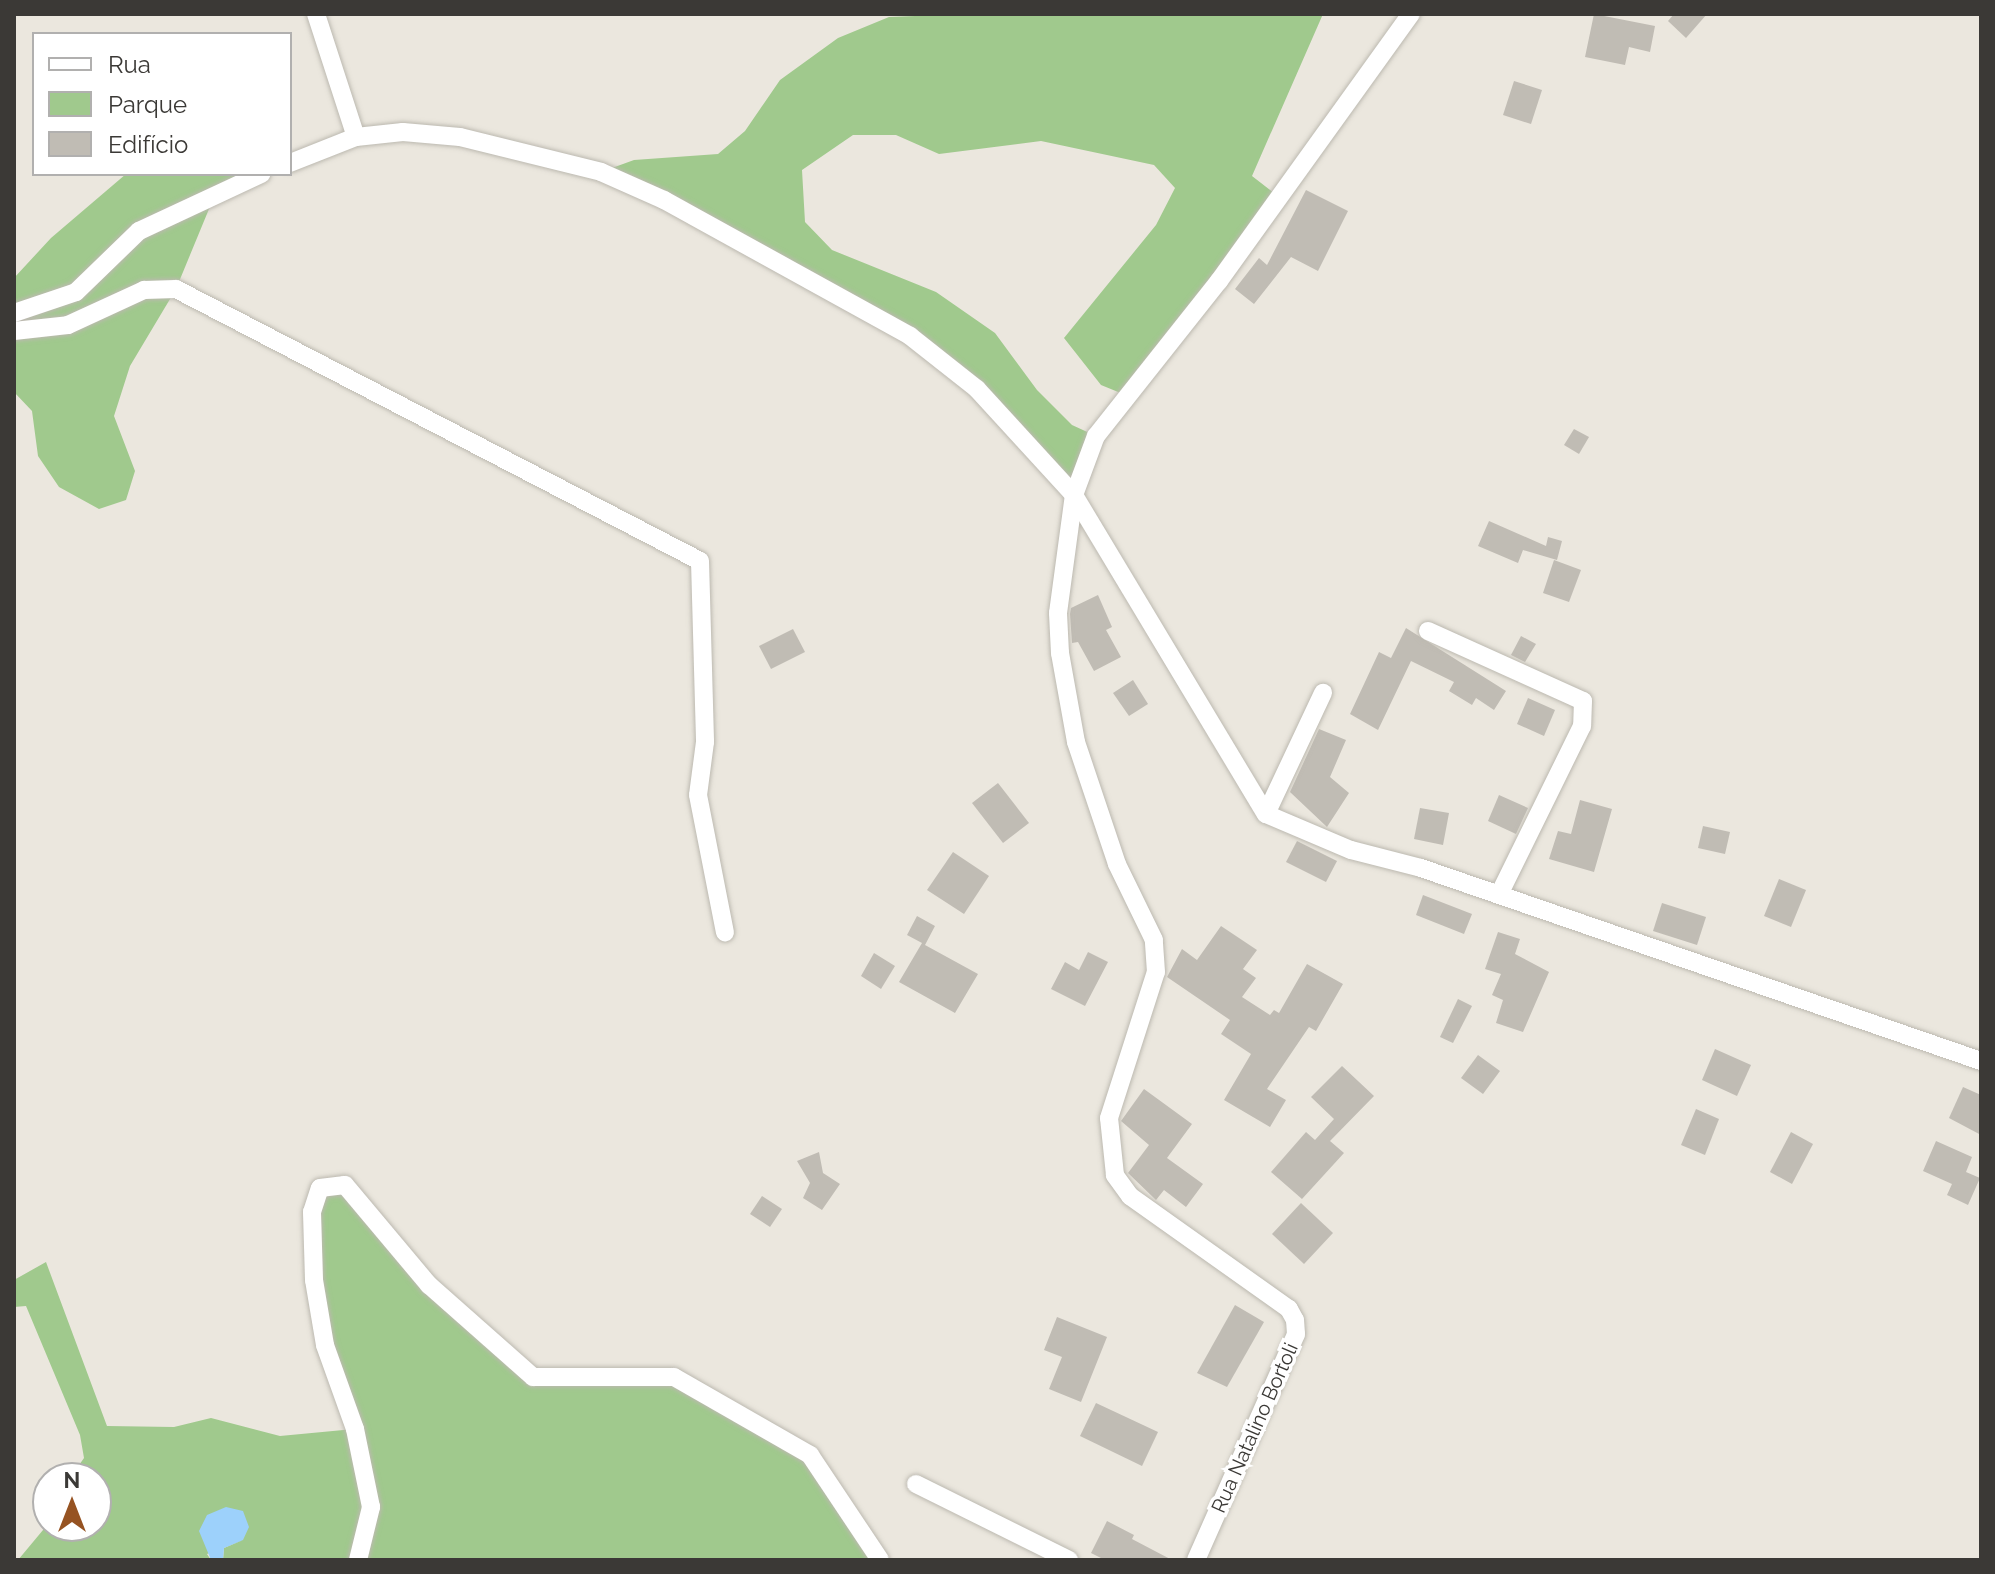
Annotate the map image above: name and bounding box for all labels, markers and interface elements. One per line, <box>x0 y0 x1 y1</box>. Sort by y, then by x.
legend <box>32 32 292 176</box>
text: Rua <box>108 50 151 79</box>
text: Parque <box>108 90 187 119</box>
text: Edifício <box>108 130 188 159</box>
street label: Rua Natalino Bortoli <box>1207 1339 1303 1517</box>
north arrow <box>32 1462 112 1542</box>
text: N <box>64 1467 80 1493</box>

